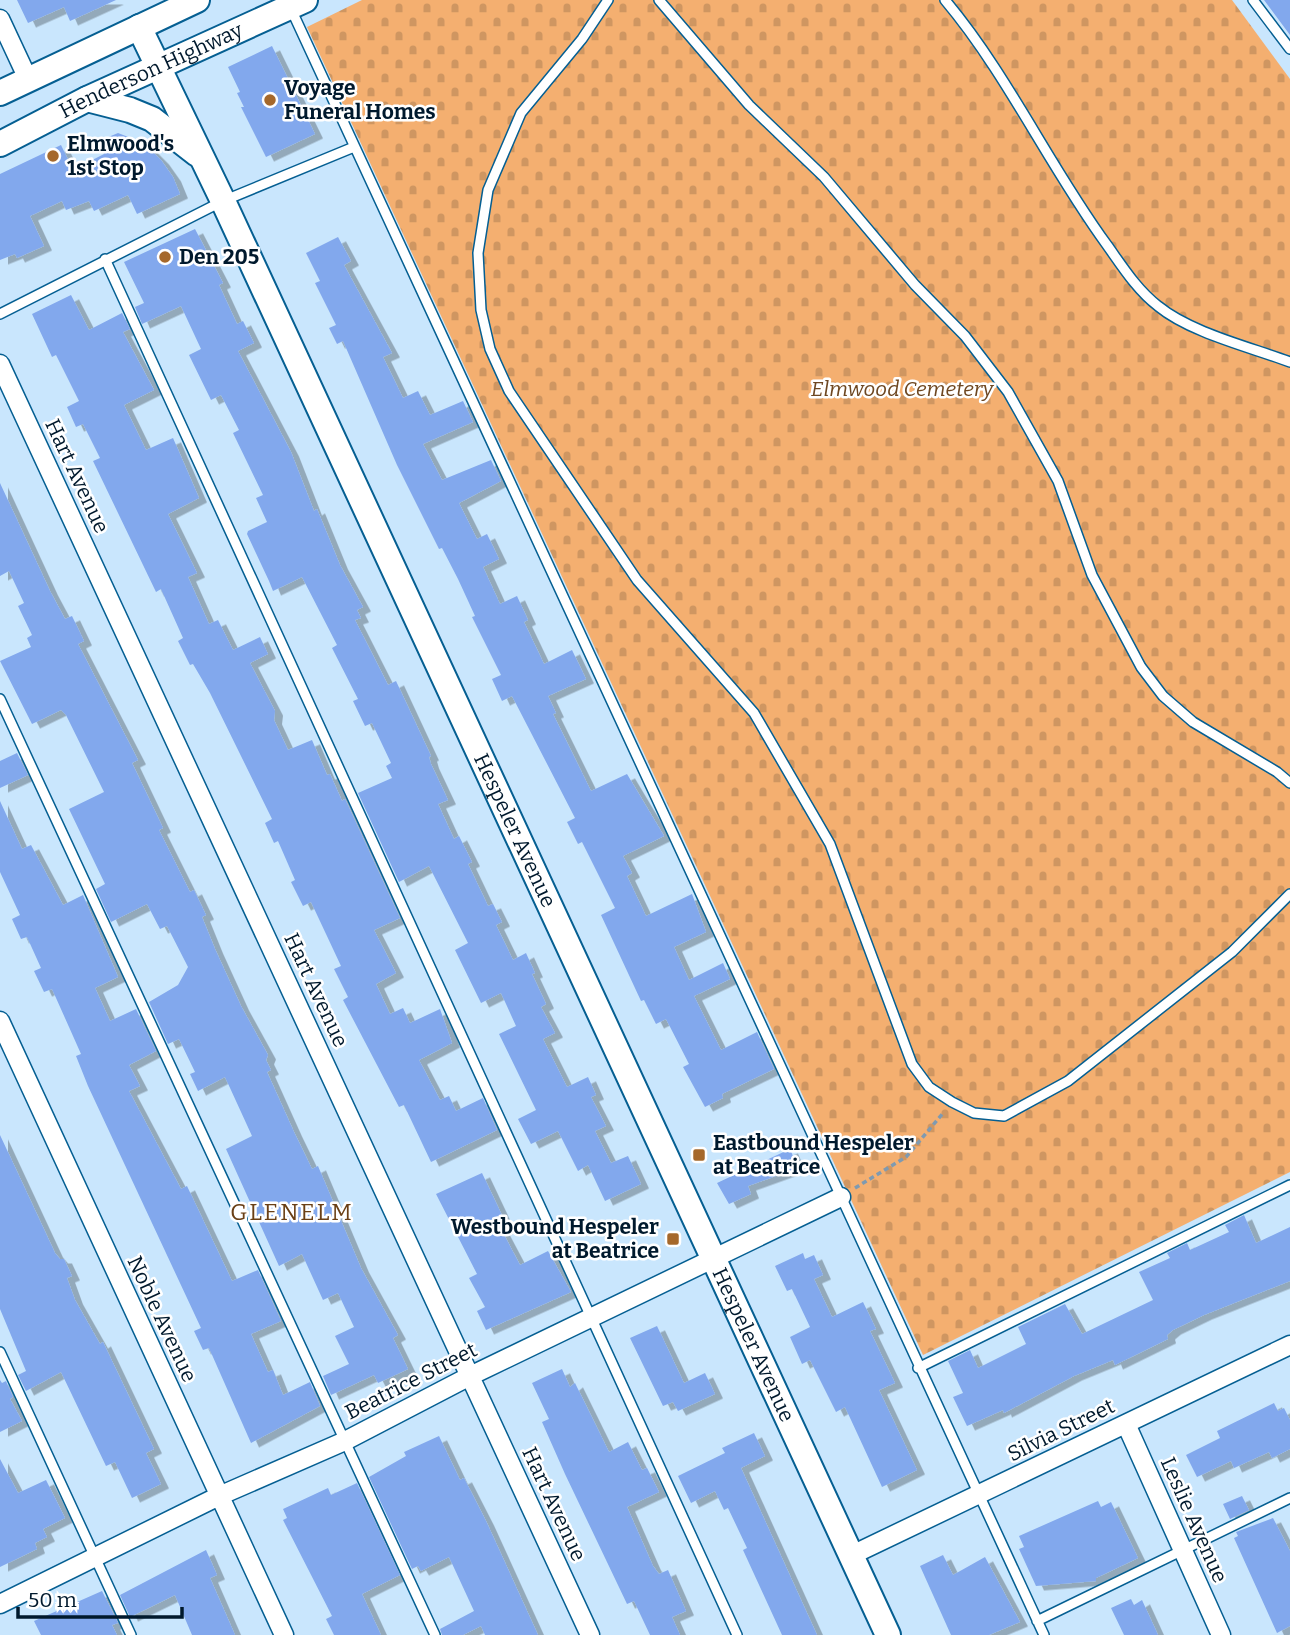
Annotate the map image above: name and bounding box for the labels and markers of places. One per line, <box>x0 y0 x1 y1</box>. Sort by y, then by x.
place label: Voyage Funeral Homes <box>284 75 436 125</box>
marker: Voyage Funeral Homes <box>262 92 278 108</box>
place label: Elmwood's 1st Stop <box>67 131 174 181</box>
marker: Elmwood's 1st Stop <box>45 148 61 164</box>
place label: Den 205 <box>179 244 259 270</box>
marker: Den 205 <box>157 249 173 265</box>
place label: Eastbound Hespeler at Beatrice <box>713 1130 914 1180</box>
marker: Eastbound Hespeler at Beatrice <box>691 1147 707 1163</box>
place label: Westbound Hespeler at Beatrice <box>451 1214 659 1264</box>
marker: Westbound Hespeler at Beatrice <box>665 1231 681 1247</box>

